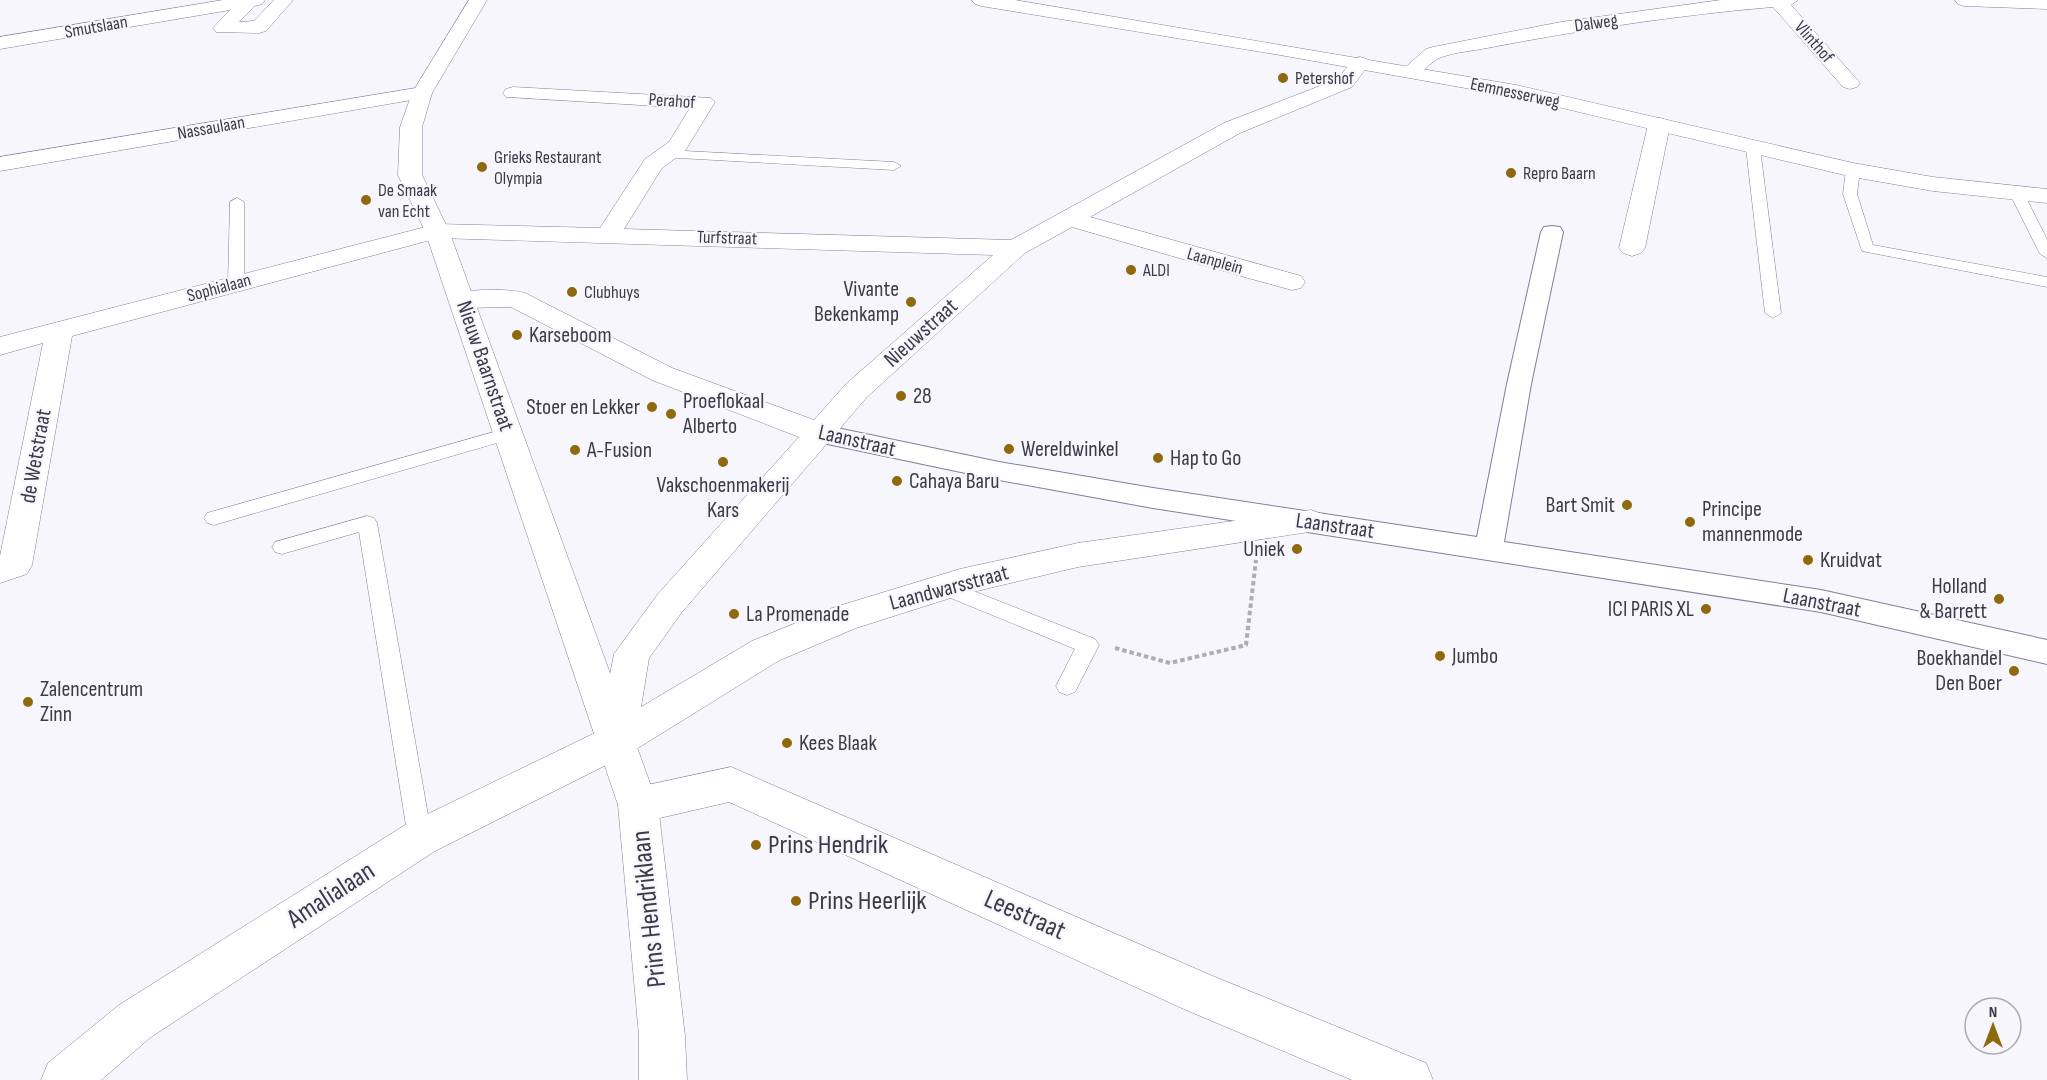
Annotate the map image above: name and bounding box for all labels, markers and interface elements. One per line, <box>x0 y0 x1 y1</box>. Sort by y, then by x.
street label: Dalweg <box>1573 10 1619 36</box>
street label: Smutslaan <box>63 11 129 43</box>
street label: Vlinthof <box>1790 17 1838 68</box>
place label: Petershof <box>1295 68 1355 89</box>
marker: Petershof <box>1276 71 1290 85</box>
street label: Eemnesserweg <box>1468 73 1562 113</box>
street label: Perahof <box>648 89 697 113</box>
street label: Nassaulaan <box>176 112 246 144</box>
place label: Grieks Restaurant Olympia <box>494 147 602 189</box>
marker: Grieks Restaurant Olympia <box>475 160 489 174</box>
place label: Repro Baarn <box>1523 163 1596 184</box>
marker: Repro Baarn <box>1504 166 1518 180</box>
place label: De Smaak van Echt <box>378 180 437 222</box>
marker: De Smaak van Echt <box>359 193 373 207</box>
street label: Turfstraat <box>696 226 758 250</box>
street label: Laanplein <box>1185 243 1245 279</box>
place label: ALDI <box>1142 260 1170 281</box>
marker: ALDI <box>1124 263 1138 277</box>
street label: Sophialaan <box>185 269 253 307</box>
place label: Vivante Bekenkamp <box>814 276 899 328</box>
place label: Clubhuys <box>584 282 640 303</box>
marker: Clubhuys <box>565 285 579 299</box>
street label: Nieuwstraat <box>879 293 964 373</box>
marker: Vivante Bekenkamp <box>904 295 918 309</box>
street label: Nieuw Baarnstraat <box>450 297 520 435</box>
place label: Karseboom <box>529 322 612 349</box>
marker: Karseboom <box>510 328 524 342</box>
place label: 28 <box>913 383 932 410</box>
place label: Proeflokaal Alberto <box>682 388 764 440</box>
marker: 28 <box>894 389 908 403</box>
place label: Stoer en Lekker <box>526 394 640 421</box>
marker: Stoer en Lekker <box>645 400 659 414</box>
street label: de Wetstraat <box>14 407 58 505</box>
marker: Proeflokaal Alberto <box>664 407 678 421</box>
street label: Laanstraat <box>816 419 899 463</box>
place label: Wereldwinkel <box>1021 436 1119 463</box>
place label: A-Fusion <box>586 437 652 464</box>
marker: Wereldwinkel <box>1002 442 1016 456</box>
marker: A-Fusion <box>568 443 582 457</box>
place label: Hap to Go <box>1170 445 1241 472</box>
marker: Hap to Go <box>1151 451 1165 465</box>
marker: Vakschoenmakerij Kars <box>716 455 730 469</box>
place label: Cahaya Baru <box>909 468 999 495</box>
place label: Vakschoenmakerij Kars <box>656 472 790 524</box>
marker: Cahaya Baru <box>890 474 904 488</box>
place label: Bart Smit <box>1546 492 1615 519</box>
place label: Principe mannenmode <box>1702 496 1803 548</box>
marker: Bart Smit <box>1620 498 1634 512</box>
street label: Laanstraat <box>1294 507 1376 545</box>
marker: Principe mannenmode <box>1683 515 1697 529</box>
place label: Uniek <box>1243 536 1286 563</box>
marker: Uniek <box>1290 542 1304 556</box>
place label: Kruidvat <box>1820 547 1882 574</box>
marker: Kruidvat <box>1801 553 1815 567</box>
street label: Laandwarsstraat <box>887 559 1012 617</box>
place label: Holland & Barrett <box>1920 573 1987 625</box>
street label: Laanstraat <box>1781 582 1863 624</box>
marker: Holland & Barrett <box>1992 592 2006 606</box>
place label: ICI PARIS XL <box>1608 596 1694 623</box>
place label: La Promenade <box>746 601 849 628</box>
marker: ICI PARIS XL <box>1699 602 1713 616</box>
marker: La Promenade <box>727 607 741 621</box>
place label: Jumbo <box>1451 643 1498 670</box>
place label: Boekhandel Den Boer <box>1916 645 2002 697</box>
marker: Jumbo <box>1433 649 1447 663</box>
marker: Boekhandel Den Boer <box>2007 664 2021 678</box>
place label: Zalencentrum Zinn <box>40 676 143 728</box>
marker: Zalencentrum Zinn <box>21 695 35 709</box>
place label: Kees Blaak <box>799 730 877 757</box>
marker: Kees Blaak <box>780 736 794 750</box>
street label: Prins Hendriklaan <box>625 829 673 989</box>
place label: Prins Hendrik <box>768 829 889 861</box>
marker: Prins Hendrik <box>749 838 763 852</box>
street label: Amalialaan <box>280 855 381 936</box>
street label: Leestraat <box>979 883 1071 947</box>
place label: Prins Heerlijk <box>808 885 927 917</box>
marker: Prins Heerlijk <box>789 894 803 908</box>
north arrow <box>1963 996 2023 1056</box>
text: N <box>1989 1003 1997 1022</box>

